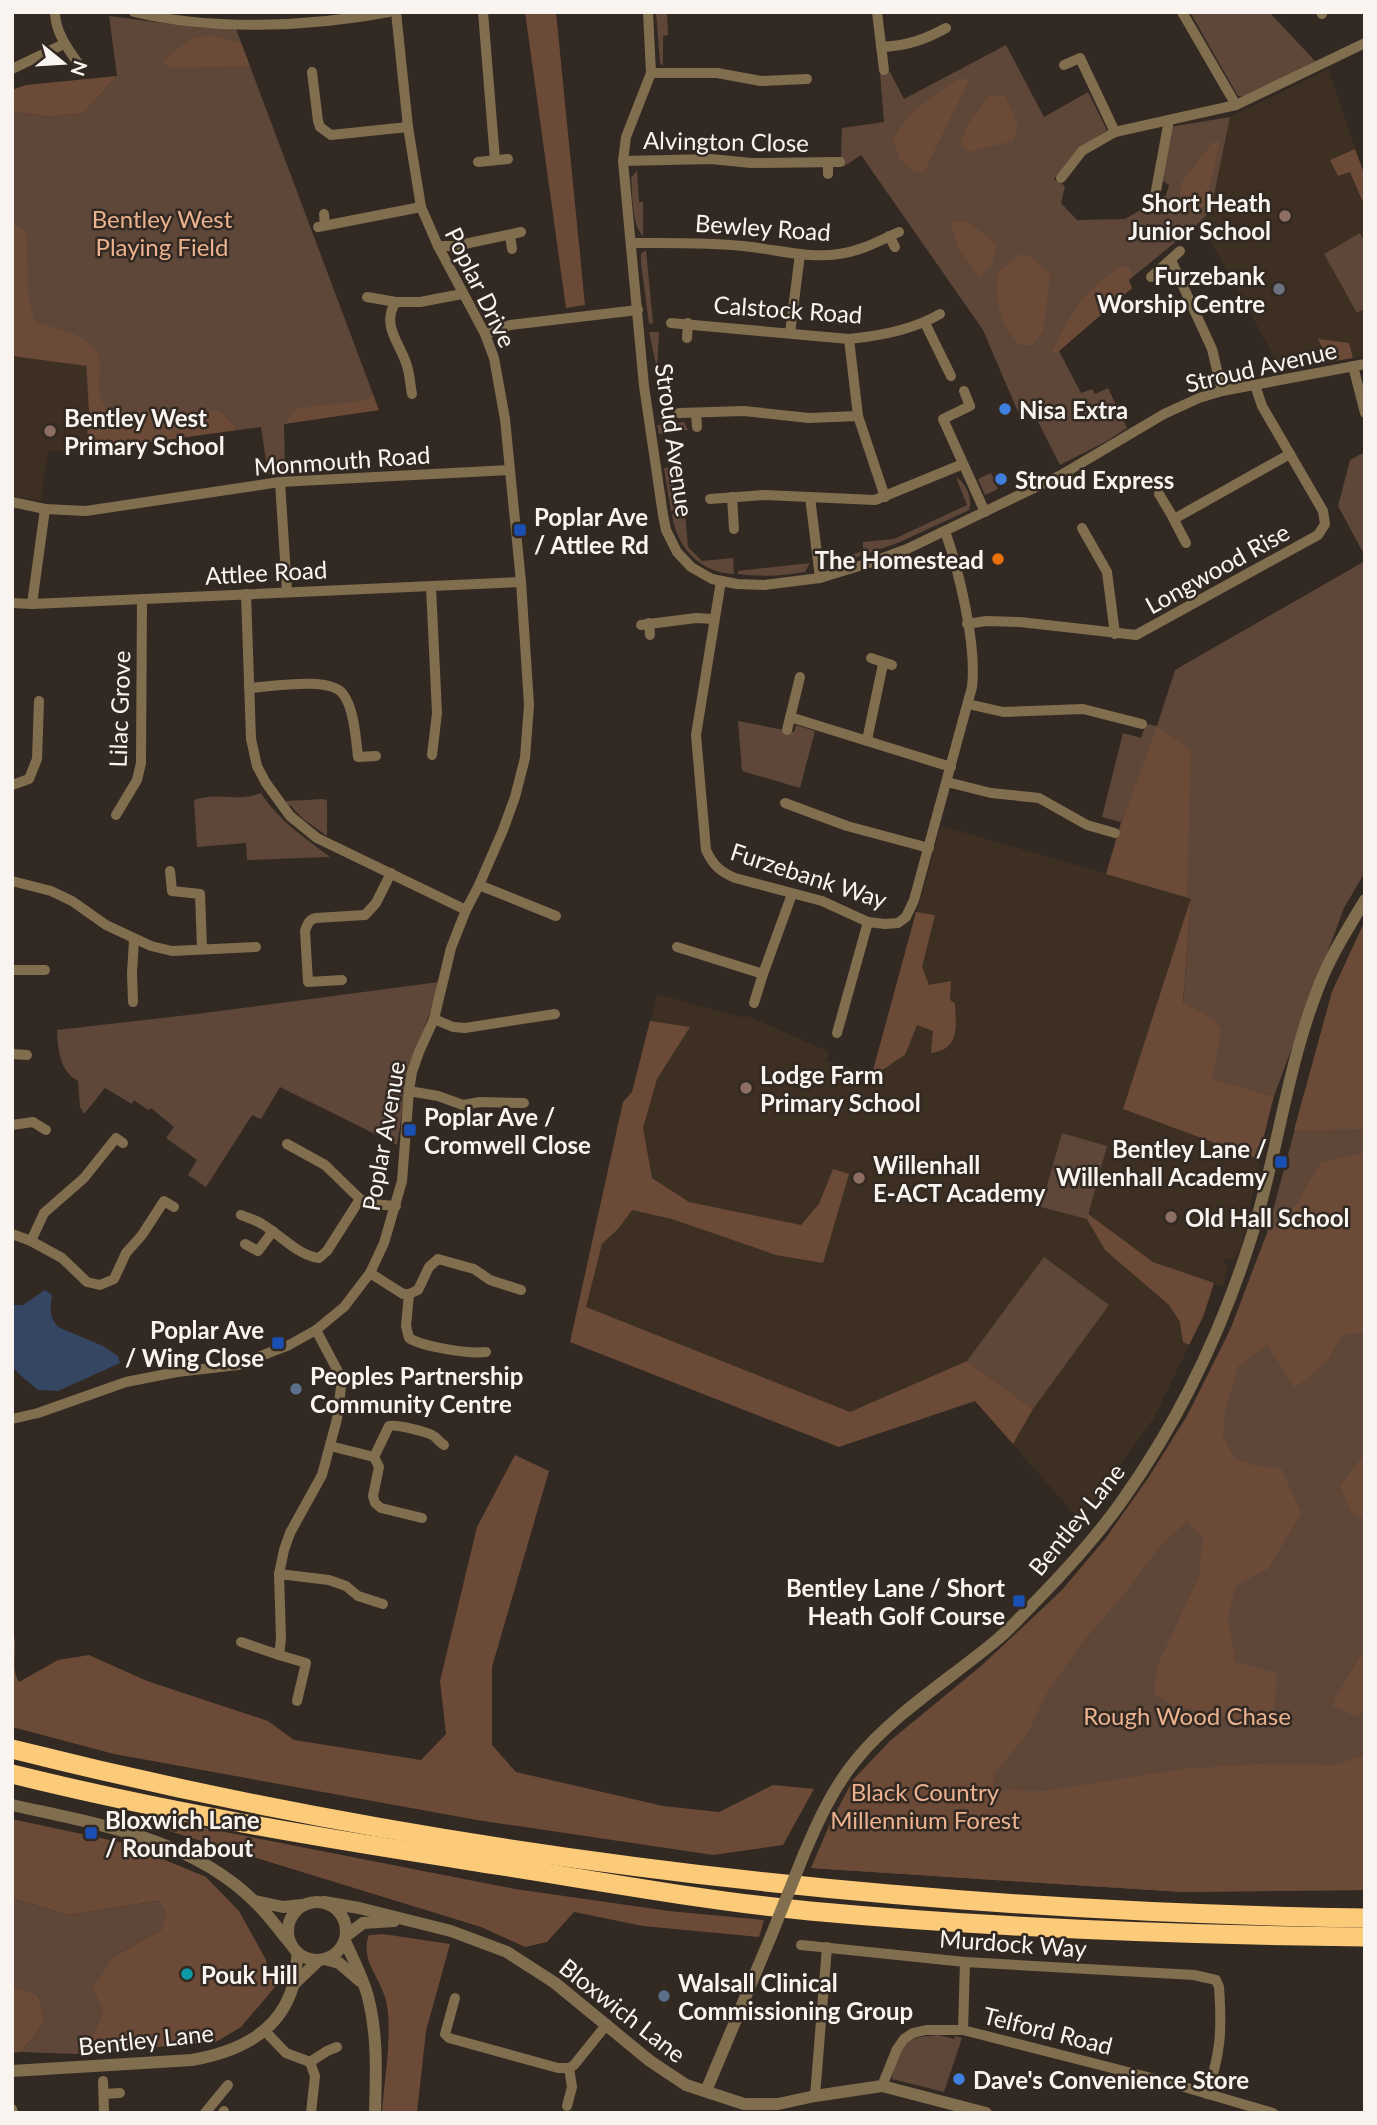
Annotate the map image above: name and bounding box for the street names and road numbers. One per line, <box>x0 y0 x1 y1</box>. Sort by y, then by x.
street label: Alvington Close <box>643 125 809 157</box>
street label: Bewley Road <box>694 208 832 246</box>
street label: Poplar Drive <box>439 222 523 352</box>
street label: Calstock Road <box>713 289 863 329</box>
street label: Stroud Avenue <box>1182 334 1340 398</box>
street label: Stroud Avenue <box>650 361 700 519</box>
street label: Monmouth Road <box>253 439 431 481</box>
street label: Longwood Rise <box>1140 517 1294 619</box>
street label: Attlee Road <box>204 554 328 590</box>
street label: Lilac Grove <box>102 650 136 768</box>
street label: Furzebank Way <box>727 836 891 914</box>
street label: Poplar Avenue <box>356 1059 410 1213</box>
street label: Bentley Lane <box>1022 1457 1130 1581</box>
street label: Murdock Way <box>938 1923 1088 1963</box>
street label: Bloxwich Lane <box>554 1952 692 2068</box>
street label: Telford Road <box>980 2000 1116 2060</box>
street label: Bentley Lane <box>77 2017 215 2061</box>

